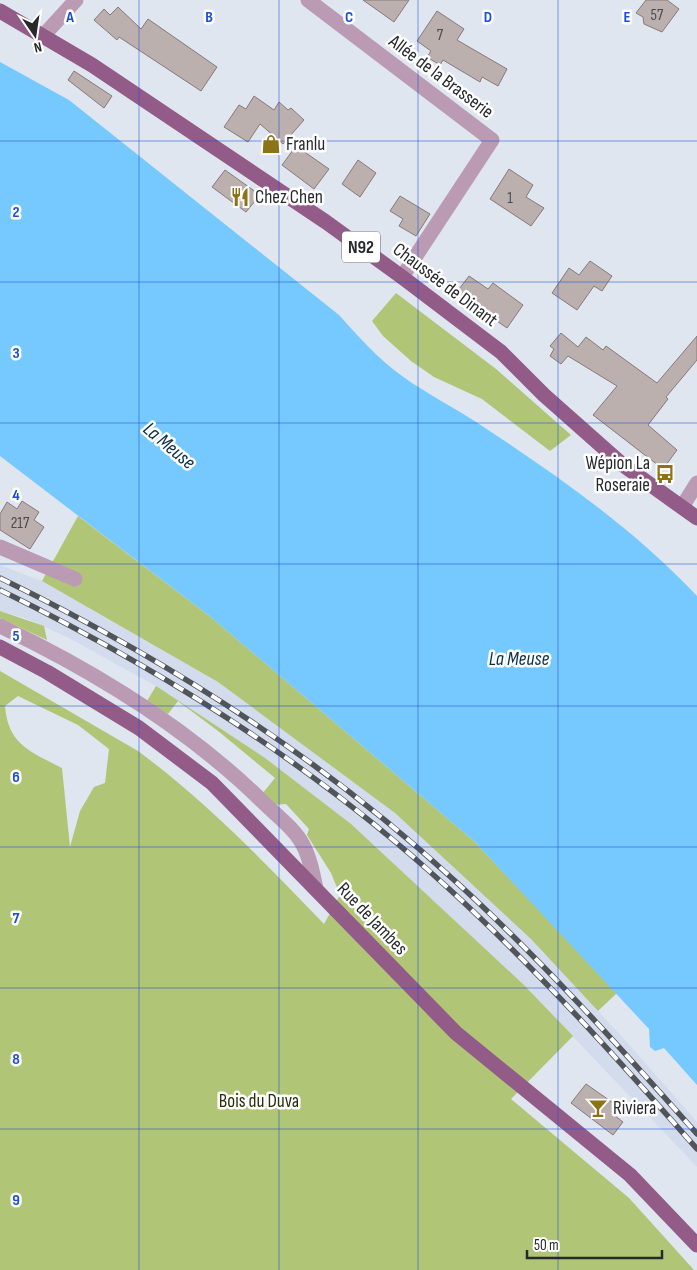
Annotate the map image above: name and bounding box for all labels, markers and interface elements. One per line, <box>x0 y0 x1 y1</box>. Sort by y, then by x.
house number: 57 <box>651 6 664 25</box>
text: A <box>65 8 74 27</box>
text: B <box>205 8 213 27</box>
text: C <box>345 8 353 27</box>
text: D <box>484 8 492 27</box>
text: E <box>624 8 631 27</box>
north arrow <box>10 10 60 60</box>
house number: 7 <box>437 26 444 45</box>
street label: Allée de la Brasserie <box>383 30 498 124</box>
text: N <box>32 38 43 56</box>
shop icon: Franlu <box>260 133 282 155</box>
place label: Franlu <box>286 133 325 156</box>
restaurant icon: Chez Chen <box>229 186 251 208</box>
place label: Chez Chen <box>255 186 323 209</box>
house number: 1 <box>507 189 513 208</box>
text: 2 <box>12 203 20 222</box>
road number: N92 <box>342 232 380 262</box>
street label: Chaussée de Dinant <box>388 238 502 332</box>
text: 3 <box>12 344 20 363</box>
water label: La Meuse <box>138 417 200 475</box>
place label: Wépion La Roseraie <box>586 452 650 497</box>
bus stop icon: Wépion La Roseraie <box>654 463 676 485</box>
text: 4 <box>12 486 20 505</box>
house number: 217 <box>11 514 30 533</box>
text: 5 <box>12 627 20 646</box>
water label: La Meuse <box>489 647 550 671</box>
text: 6 <box>12 768 20 787</box>
street label: Rue de Jambes <box>332 878 412 960</box>
text: 7 <box>13 909 20 928</box>
text: 8 <box>12 1050 20 1069</box>
park label: Bois du Duva <box>219 1090 299 1113</box>
bar icon: Riviera <box>587 1097 609 1119</box>
place label: Riviera <box>613 1097 656 1120</box>
text: 9 <box>12 1191 20 1210</box>
scale bar <box>527 1228 662 1260</box>
text: 50 m <box>534 1236 559 1255</box>

